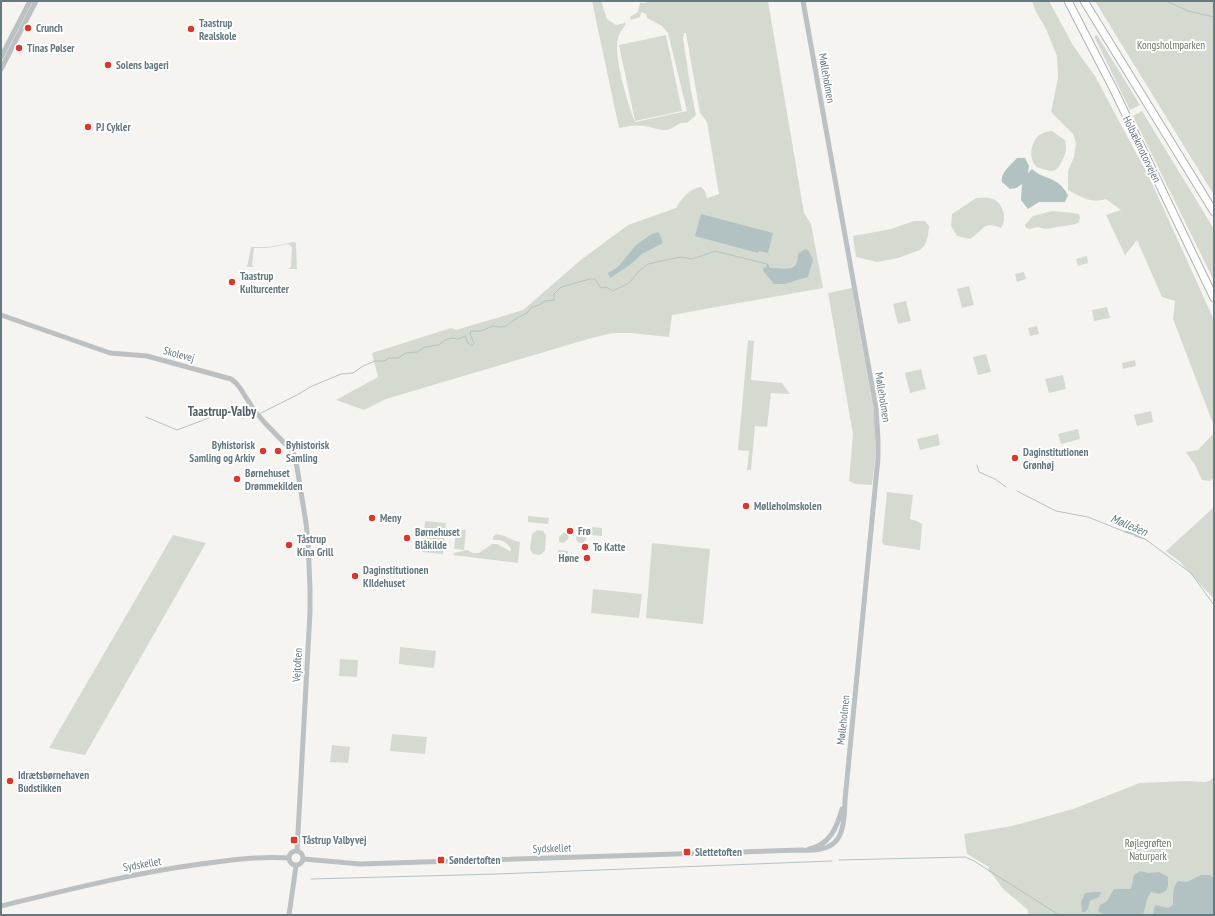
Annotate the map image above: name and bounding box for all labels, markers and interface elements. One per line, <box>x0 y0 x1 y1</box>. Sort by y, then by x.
place label: Taastrup Realskole <box>199 16 237 43</box>
place label: Crunch <box>36 21 63 35</box>
marker: Crunch <box>23 23 33 33</box>
marker: Taastrup Realskole <box>186 24 196 34</box>
park label: Kongsholmparken <box>1137 38 1205 52</box>
place label: Tinas Pølser <box>27 41 75 55</box>
marker: Tinas Pølser <box>14 43 24 53</box>
street label: Mølleholmen <box>816 52 838 104</box>
place label: Solens bageri <box>116 58 169 72</box>
marker: Solens bageri <box>103 60 113 70</box>
street label: Holbækmotorvejen <box>1120 113 1164 185</box>
place label: PJ Cykler <box>96 120 131 134</box>
marker: PJ Cykler <box>83 122 93 132</box>
place label: Taastrup Kulturcenter <box>240 269 290 296</box>
marker: Taastrup Kulturcenter <box>227 277 237 287</box>
street label: Skolevej <box>162 343 196 365</box>
street label: Mølleholmen <box>872 371 894 423</box>
district label: Taastrup-Valby <box>188 403 257 420</box>
place label: Byhistorisk Samling og Arkiv <box>189 438 256 465</box>
place label: Byhistorisk Samling <box>286 438 330 465</box>
place label: Daginstitutionen Grønhøj <box>1023 445 1089 472</box>
marker: Byhistorisk Samling og Arkiv <box>258 446 268 456</box>
marker: Byhistorisk Samling <box>273 446 283 456</box>
marker: Daginstitutionen Grønhøj <box>1010 453 1020 463</box>
place label: Børnehuset Drømmekilden <box>245 466 303 493</box>
marker: Børnehuset Drømmekilden <box>232 474 242 484</box>
place label: Mølleholmskolen <box>754 499 822 513</box>
marker: Mølleholmskolen <box>741 501 751 511</box>
water label: Mølleåen <box>1109 510 1150 539</box>
place label: Meny <box>380 511 402 525</box>
marker: Meny <box>367 513 377 523</box>
place label: Frø <box>578 524 591 538</box>
place label: Børnehuset Blåkilde <box>415 525 461 552</box>
marker: Frø <box>565 526 575 536</box>
place label: Tåstrup Kina Grill <box>297 532 334 559</box>
marker: Børnehuset Blåkilde <box>402 533 412 543</box>
marker: Tåstrup Kina Grill <box>284 540 294 550</box>
place label: To Katte <box>593 540 626 554</box>
marker: To Katte <box>580 542 590 552</box>
place label: Høne <box>559 551 579 565</box>
marker: Høne <box>582 553 592 563</box>
place label: Daginstitutionen KIldehuset <box>363 563 429 590</box>
marker: Daginstitutionen KIldehuset <box>350 571 360 581</box>
street label: Vejtoften <box>289 647 305 683</box>
street label: Mølleholmen <box>833 694 853 746</box>
place label: Idrætsbørnehaven Budstikken <box>18 768 89 795</box>
marker: Idrætsbørnehaven Budstikken <box>5 776 15 786</box>
place label: Tåstrup Valbyvej <box>302 833 367 847</box>
marker: Tåstrup Valbyvej <box>289 835 299 845</box>
park label: Røjlegrøften Naturpark <box>1125 836 1171 863</box>
street label: Sydskellet <box>532 840 572 856</box>
place label: Slettetoften <box>695 845 742 859</box>
marker: Slettetoften <box>682 847 692 857</box>
place label: Søndertoften <box>449 853 501 867</box>
street label: Sydskellet <box>122 854 162 874</box>
marker: Søndertoften <box>436 855 446 865</box>

